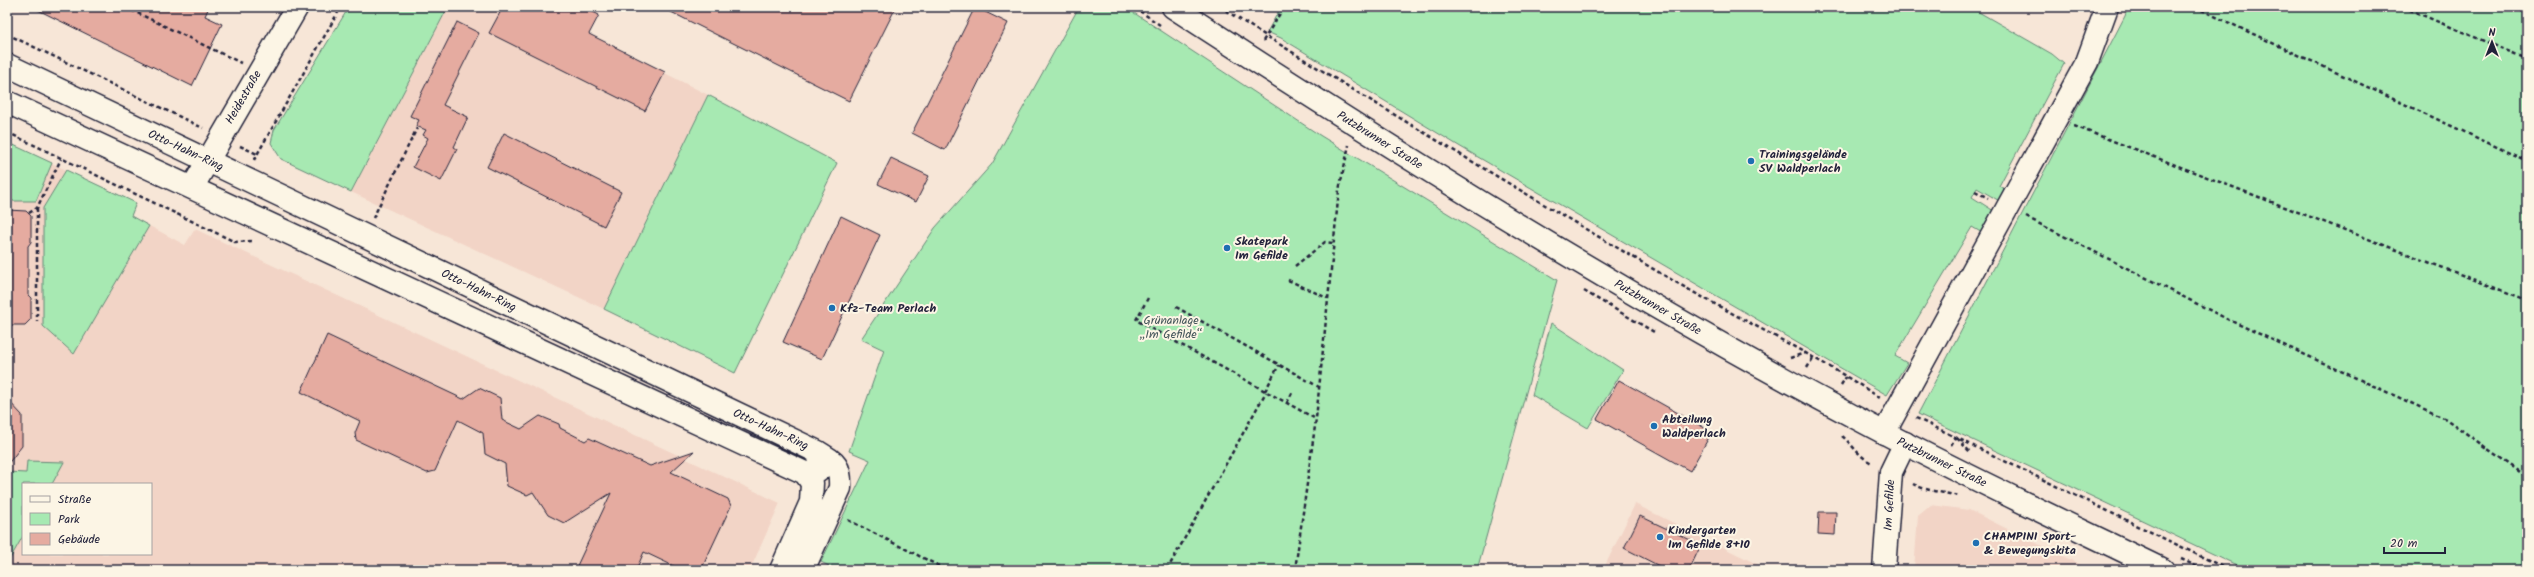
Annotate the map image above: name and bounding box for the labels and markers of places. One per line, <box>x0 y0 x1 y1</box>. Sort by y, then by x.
place label: Trainingsgelände SV Waldperlach <box>1759 145 1847 178</box>
marker: Trainingsgelände SV Waldperlach <box>1746 156 1756 166</box>
place label: Skatepark Im Gefilde <box>1235 232 1289 265</box>
marker: Skatepark Im Gefilde <box>1222 243 1232 253</box>
place label: Kfz-Team Perlach <box>840 299 936 318</box>
marker: Kfz-Team Perlach <box>827 303 837 313</box>
place label: Abteilung Waldperlach <box>1662 410 1726 443</box>
marker: Abteilung Waldperlach <box>1649 421 1659 431</box>
place label: Kindergarten Im Gefilde 8+10 <box>1668 521 1750 554</box>
place label: CHAMPINI Sport- & Bewegungskita <box>1984 527 2077 560</box>
marker: Kindergarten Im Gefilde 8+10 <box>1655 532 1665 542</box>
marker: CHAMPINI Sport- & Bewegungskita <box>1971 538 1981 548</box>

